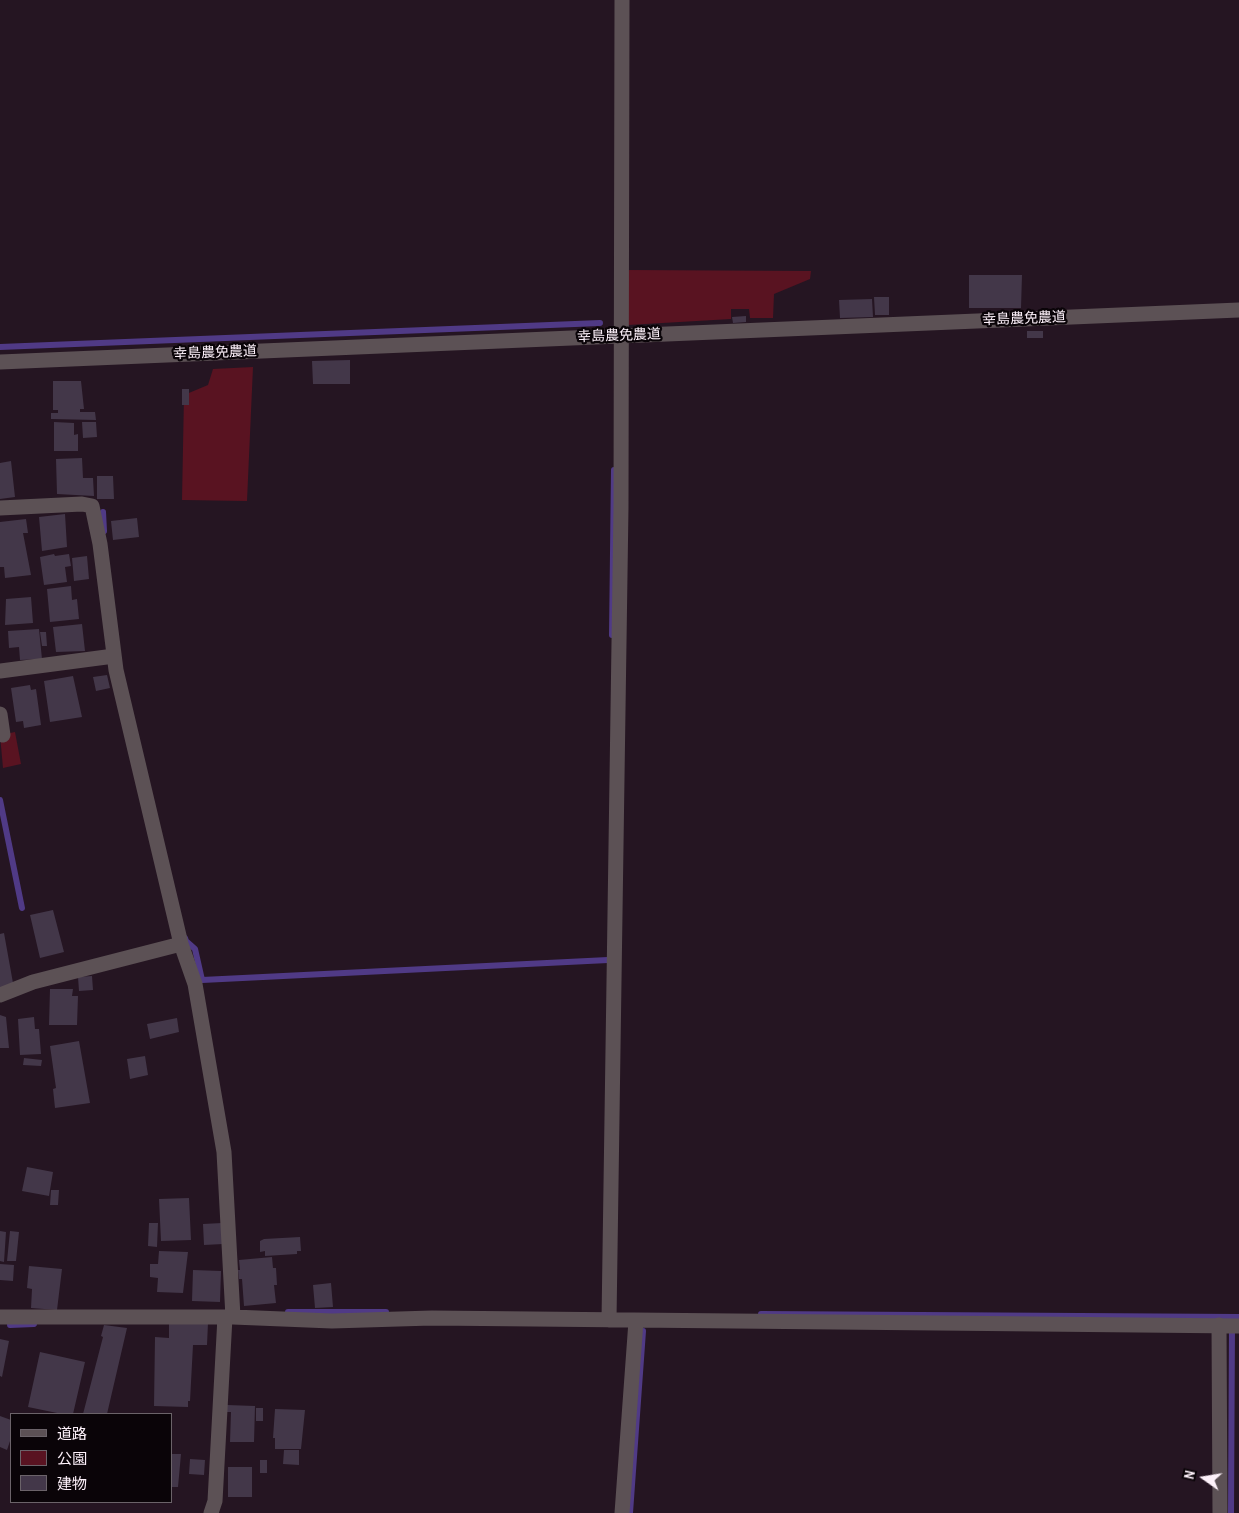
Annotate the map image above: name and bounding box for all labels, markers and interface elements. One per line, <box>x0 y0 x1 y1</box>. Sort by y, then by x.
street label: 幸島農免農道 <box>982 309 1066 329</box>
street label: 幸島農免農道 <box>577 326 661 346</box>
street label: 幸島農免農道 <box>173 343 257 363</box>
legend <box>10 1413 172 1503</box>
text: 道路 <box>57 1423 87 1444</box>
text: 公園 <box>57 1448 87 1469</box>
north arrow <box>1179 1453 1229 1503</box>
text: N <box>1180 1469 1199 1481</box>
text: 建物 <box>57 1473 87 1494</box>

